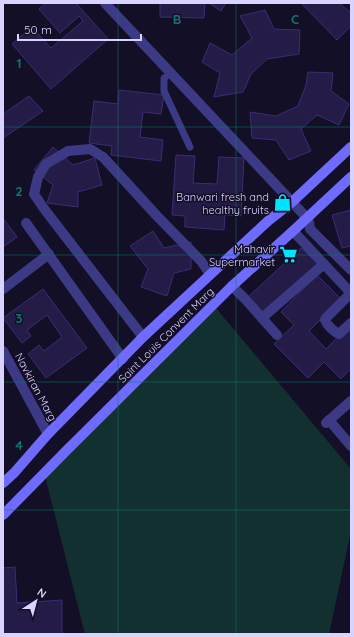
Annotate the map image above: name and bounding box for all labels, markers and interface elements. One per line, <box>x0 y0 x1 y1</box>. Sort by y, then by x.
text: B <box>173 11 181 27</box>
text: C <box>291 11 299 27</box>
scale bar <box>18 16 141 42</box>
text: 50 m <box>24 22 52 37</box>
text: 1 <box>16 55 22 71</box>
text: 2 <box>15 183 23 199</box>
place label: Banwari fresh and healthy fruits <box>176 190 269 217</box>
shop icon: Banwari fresh and healthy fruits <box>272 193 292 213</box>
place label: Mahavir Supermarket <box>209 242 276 269</box>
supermarket icon: Mahavir Supermarket <box>278 245 298 265</box>
street label: Saint Louis Convent Marg <box>115 284 217 386</box>
text: 3 <box>16 310 23 326</box>
street label: Navkiran Marg <box>12 350 60 424</box>
text: 4 <box>15 437 23 453</box>
north arrow <box>16 581 56 621</box>
text: N <box>34 585 49 601</box>

